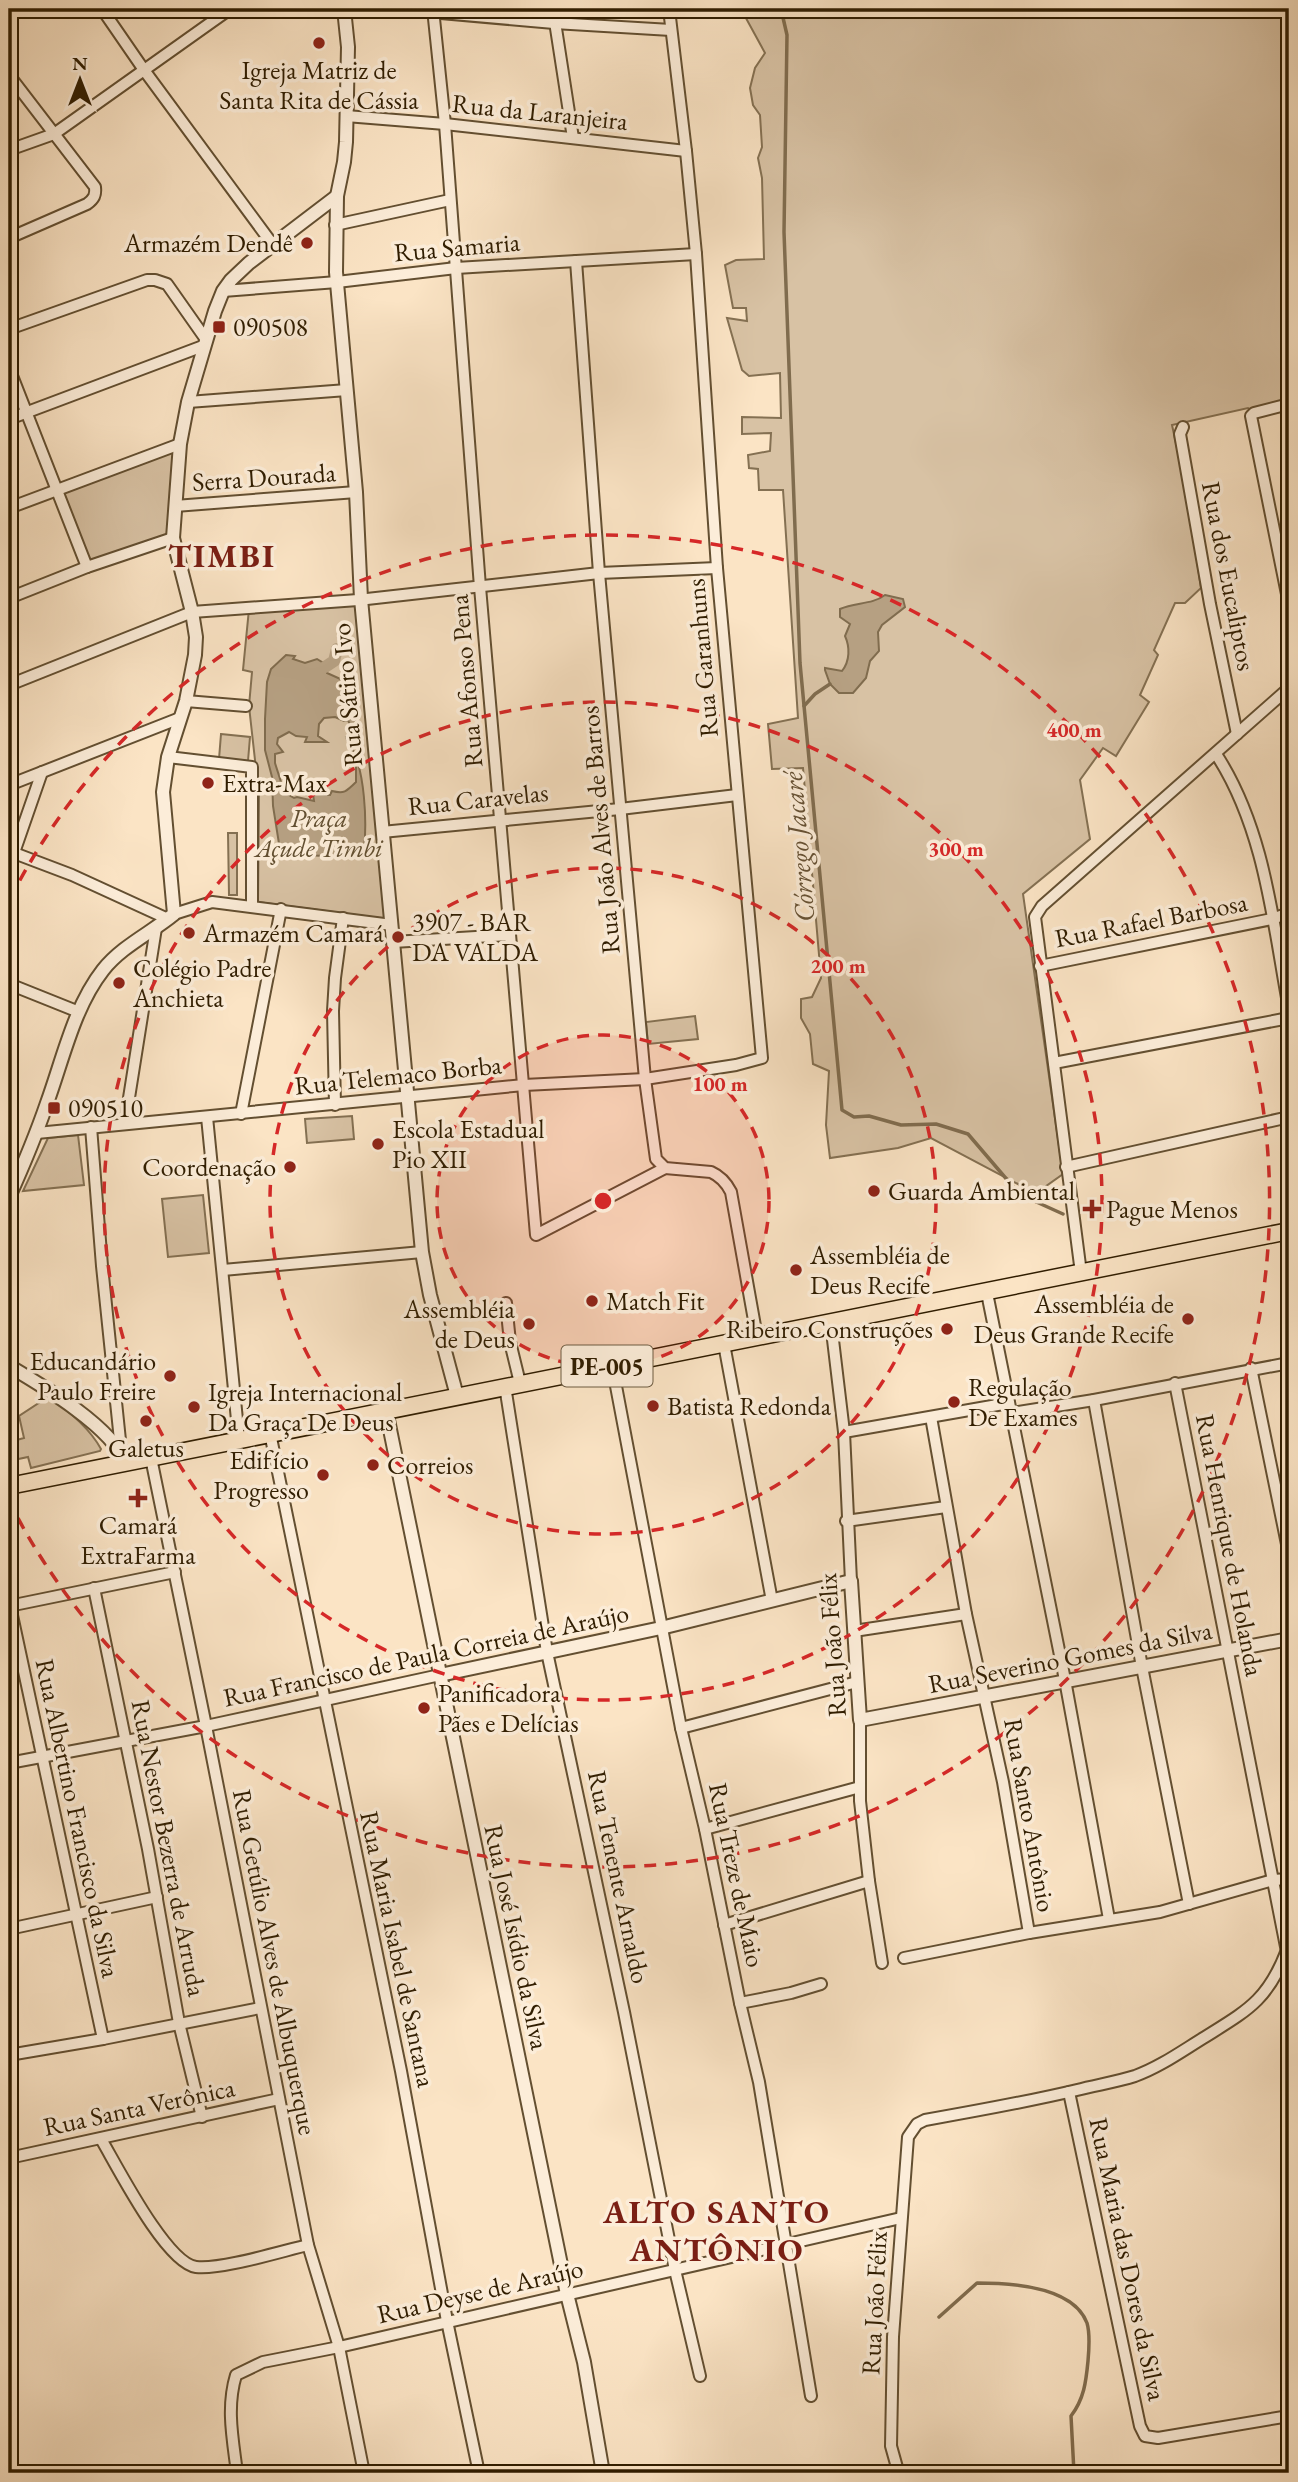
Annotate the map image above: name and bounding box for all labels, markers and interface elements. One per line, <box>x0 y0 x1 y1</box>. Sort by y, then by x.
marker: Igreja Matriz de Santa Rita de Cássia <box>311 35 327 51</box>
north arrow <box>46 46 116 116</box>
text: N <box>72 51 88 76</box>
place label: Igreja Matriz de Santa Rita de Cássia <box>219 53 419 117</box>
street label: Rua da Laranjeira <box>451 86 630 138</box>
street label: Rua Samaria <box>393 225 522 269</box>
place label: Armazém Dendê <box>123 226 293 260</box>
marker: Armazém Dendê <box>299 235 315 251</box>
place label: 090508 <box>233 310 308 344</box>
marker: 090508 <box>211 319 227 335</box>
street label: Serra Dourada <box>191 455 338 499</box>
street label: Rua dos Eucaliptos <box>1194 479 1264 673</box>
district label: TIMBI <box>168 534 276 577</box>
street label: Rua Garanhuns <box>678 577 726 739</box>
street label: Rua Afonso Pena <box>441 592 491 769</box>
street label: Rua Sátiro Ivo <box>324 622 370 768</box>
street label: Rua João Alves de Barros <box>572 705 628 955</box>
text: 400 m <box>1046 716 1102 743</box>
place label: Extra-Max <box>222 766 327 800</box>
water label: Córrego Jacaré <box>773 768 823 924</box>
marker: Extra-Max <box>200 775 216 791</box>
street label: Rua Caravelas <box>406 775 550 823</box>
park label: Praça Açude Timbi <box>253 801 384 865</box>
text: 300 m <box>928 835 984 862</box>
street label: Rua Rafael Barbosa <box>1052 885 1251 955</box>
place label: 3907 - BAR DA VALDA <box>412 905 539 969</box>
place label: Armazém Camará <box>202 916 384 950</box>
marker: Armazém Camará <box>181 925 197 941</box>
marker: 3907 - BAR DA VALDA <box>390 929 406 945</box>
place label: Colégio Padre Anchieta <box>132 951 271 1015</box>
text: 200 m <box>810 952 866 979</box>
marker: Colégio Padre Anchieta <box>111 975 127 991</box>
street label: Rua Telemaco Borba <box>293 1047 504 1103</box>
text: 100 m <box>692 1070 748 1097</box>
place label: 090510 <box>68 1091 143 1125</box>
marker: 090510 <box>46 1100 62 1116</box>
place label: Escola Estadual Pio XII <box>392 1112 545 1176</box>
marker: Escola Estadual Pio XII <box>370 1136 386 1152</box>
place label: Coordenação <box>142 1150 276 1184</box>
marker: Coordenação <box>282 1159 298 1175</box>
place label: Guarda Ambiental <box>888 1174 1075 1208</box>
marker: Guarda Ambiental <box>866 1183 882 1199</box>
centre of rings <box>591 1189 615 1213</box>
place label: Pague Menos <box>1106 1192 1238 1226</box>
marker: Pague Menos <box>1084 1201 1100 1217</box>
place label: Assembléia de Deus Recife <box>809 1238 950 1302</box>
marker: Assembléia de Deus Recife <box>788 1262 804 1278</box>
place label: Match Fit <box>606 1284 704 1318</box>
place label: Assembléia de Deus Grande Recife <box>974 1287 1174 1351</box>
place label: Assembléia de Deus <box>403 1292 516 1356</box>
marker: Match Fit <box>584 1293 600 1309</box>
marker: Assembléia de Deus Grande Recife <box>1180 1311 1196 1327</box>
place label: Ribeiro Construções <box>726 1312 933 1346</box>
marker: Assembléia de Deus <box>521 1316 537 1332</box>
marker: Ribeiro Construções <box>939 1321 955 1337</box>
place label: Educandário Paulo Freire <box>29 1344 156 1408</box>
road number: PE-005 <box>562 1346 652 1386</box>
marker: Educandário Paulo Freire <box>162 1368 178 1384</box>
place label: Regulação De Exames <box>968 1370 1078 1434</box>
place label: Igreja Internacional Da Graça De Deus <box>208 1375 402 1439</box>
place label: Batista Redonda <box>667 1389 832 1423</box>
marker: Regulação De Exames <box>946 1394 962 1410</box>
marker: Batista Redonda <box>645 1398 661 1414</box>
marker: Igreja Internacional Da Graça De Deus <box>186 1399 202 1415</box>
street label: Rua Henrique de Holanda <box>1188 1411 1272 1680</box>
marker: Galetus <box>138 1413 154 1429</box>
place label: Galetus <box>108 1431 184 1465</box>
place label: Edifício Progresso <box>213 1443 309 1507</box>
place label: Correios <box>387 1448 473 1482</box>
marker: Correios <box>365 1457 381 1473</box>
marker: Edifício Progresso <box>315 1467 331 1483</box>
marker: Camará ExtraFarma <box>130 1490 146 1506</box>
place label: Camará ExtraFarma <box>80 1508 196 1572</box>
street label: Rua João Félix <box>810 1571 854 1718</box>
street label: Rua Francisco de Paula Correia de Araújo <box>220 1595 632 1715</box>
street label: Rua Severino Gomes da Silva <box>925 1613 1215 1701</box>
street label: Rua Albertino Francisco da Silva <box>28 1656 129 1981</box>
place label: Panificadora Pães e Delícias <box>438 1676 579 1740</box>
street label: Rua Nestor Bezerra de Arruda <box>124 1697 215 2000</box>
marker: Panificadora Pães e Delícias <box>416 1700 432 1716</box>
street label: Rua Santo Antônio <box>996 1716 1064 1914</box>
street label: Rua Tenente Arnaldo <box>580 1767 658 1987</box>
street label: Rua Treze de Maio <box>701 1780 773 1970</box>
street label: Rua Getúlio Alves de Albuquerque <box>225 1786 325 2138</box>
street label: Rua Maria Isabel de Santana <box>352 1808 444 2091</box>
street label: Rua José Isídio da Silva <box>477 1821 558 2053</box>
street label: Rua Santa Verônica <box>40 2070 238 2144</box>
street label: Rua Maria das Dores da Silva <box>1081 2114 1175 2404</box>
district label: ALTO SANTO ANTÔNIO <box>602 2190 831 2271</box>
street label: Rua João Félix <box>853 2229 895 2376</box>
street label: Rua Deyse de Araújo <box>374 2251 586 2331</box>

